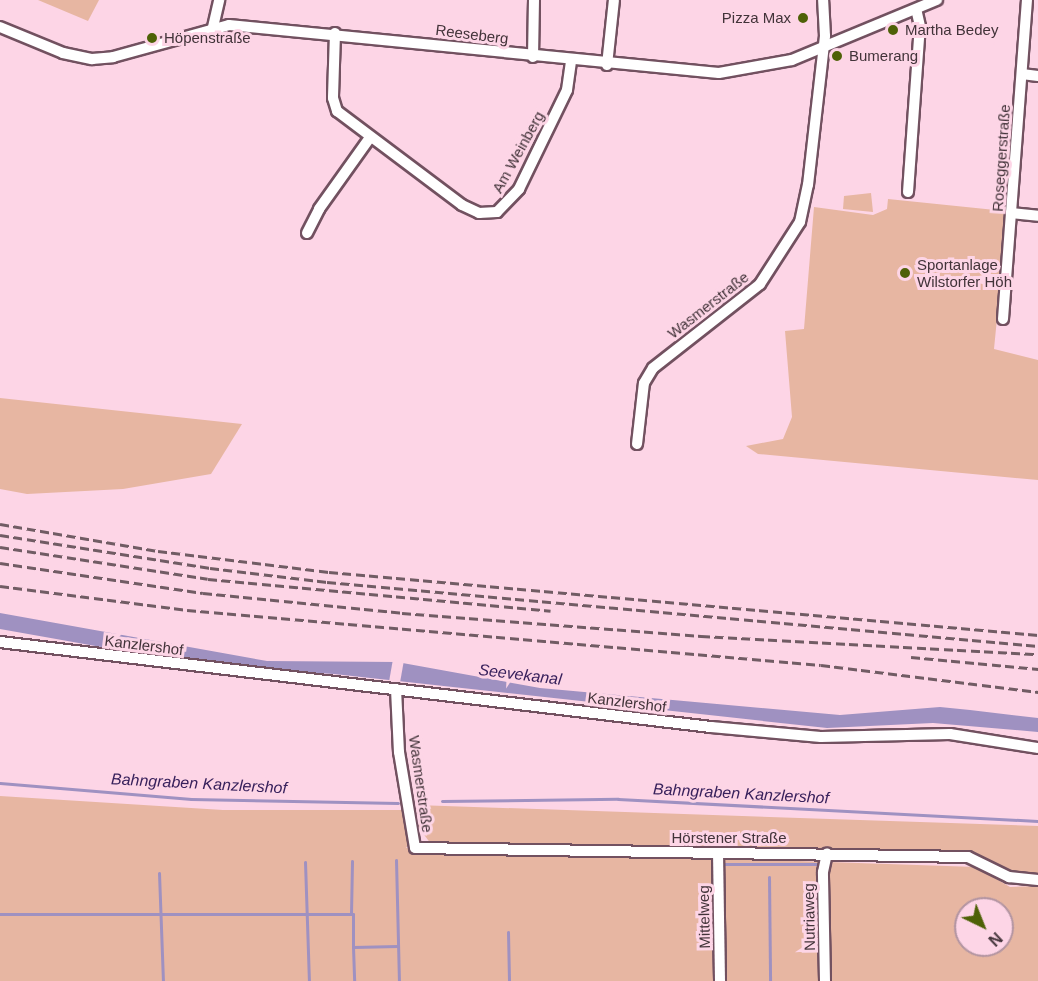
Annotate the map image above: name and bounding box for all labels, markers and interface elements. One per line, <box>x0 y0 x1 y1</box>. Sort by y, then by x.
place label: Pizza Max <box>722 9 791 27</box>
marker: Pizza Max <box>796 11 810 25</box>
street label: Reeseberg <box>434 21 510 47</box>
place label: Martha Bedey <box>905 21 998 39</box>
marker: Martha Bedey <box>886 23 900 37</box>
place label: Höpenstraße <box>164 29 251 47</box>
marker: Höpenstraße <box>145 31 159 45</box>
place label: Bumerang <box>849 47 918 65</box>
marker: Bumerang <box>830 49 844 63</box>
street label: Roseggerstraße <box>988 104 1014 212</box>
street label: Am Weinberg <box>488 108 548 196</box>
place label: Sportanlage Wilstorfer Höh <box>917 255 1012 290</box>
marker: Sportanlage Wilstorfer Höh <box>898 266 912 280</box>
street label: Wasmerstraße <box>664 268 752 342</box>
street label: Kanzlershof <box>104 631 184 659</box>
water label: Seevekanal <box>477 660 563 690</box>
street label: Kanzlershof <box>587 688 667 716</box>
street label: Wasmerstraße <box>405 734 437 834</box>
water label: Bahngraben Kanzlershof <box>111 770 287 798</box>
water label: Bahngraben Kanzlershof <box>653 780 829 808</box>
street label: Hörstener Straße <box>671 829 787 847</box>
street label: Nutriaweg <box>799 883 819 951</box>
street label: Mittelweg <box>694 885 714 949</box>
north arrow <box>954 897 1014 957</box>
text: N <box>985 929 1005 949</box>

